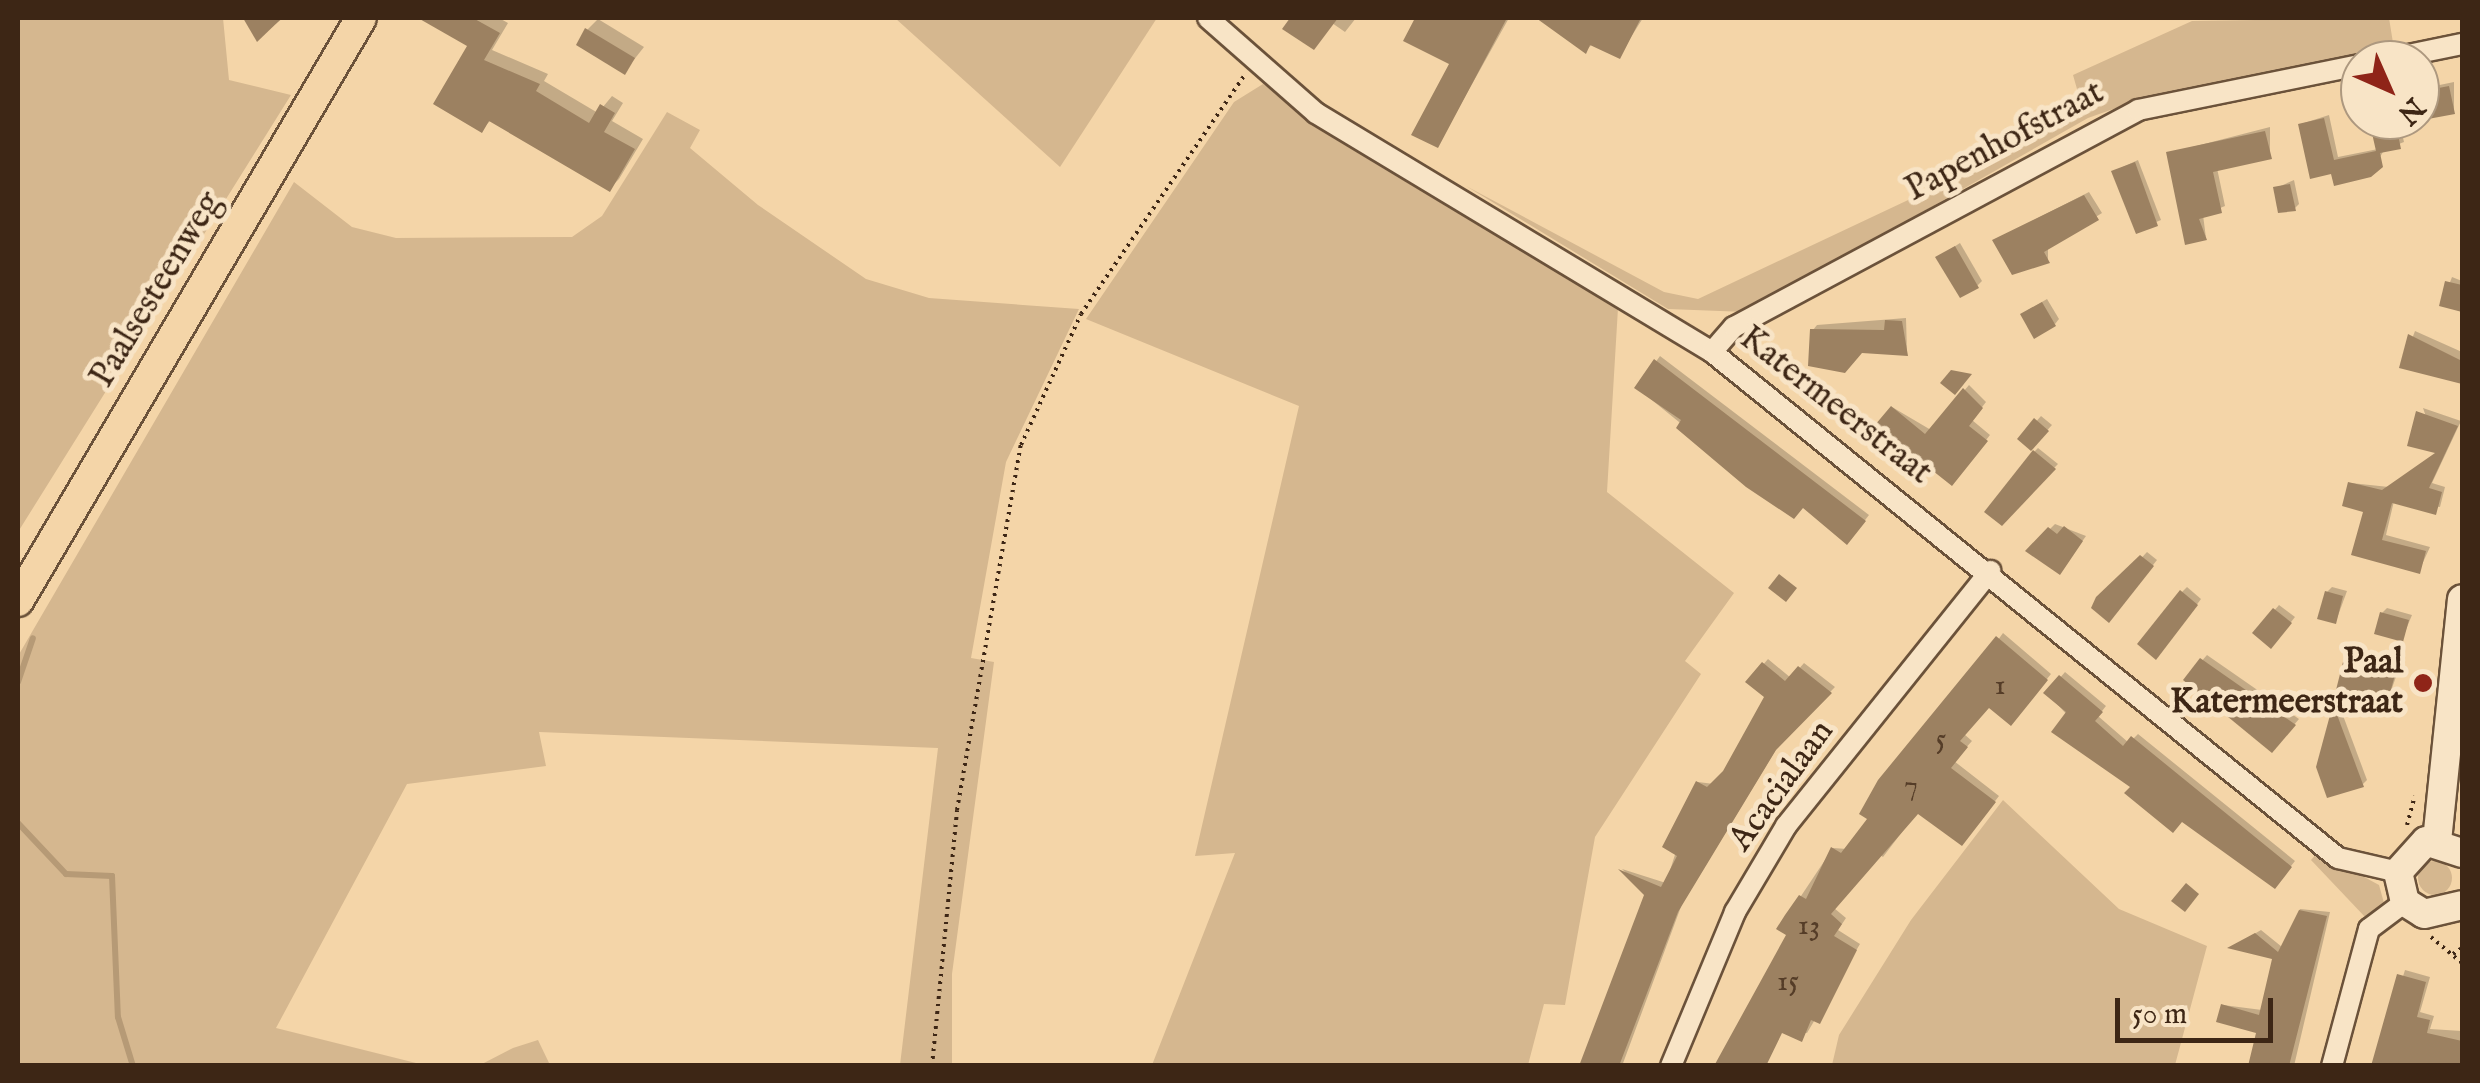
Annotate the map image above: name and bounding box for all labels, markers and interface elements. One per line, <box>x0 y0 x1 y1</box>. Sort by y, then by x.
north arrow <box>2340 40 2440 140</box>
street label: Papenhofstraat <box>1899 72 2111 212</box>
text: N <box>2389 89 2431 131</box>
street label: Paalsesteenweg <box>82 185 232 395</box>
street label: Katermeerstraat <box>1730 318 1940 494</box>
place label: Paal Katermeerstraat <box>2170 642 2403 724</box>
house number: 1 <box>1994 668 2006 704</box>
marker: Paal Katermeerstraat <box>2412 672 2434 694</box>
street label: Acacialaan <box>1720 712 1844 860</box>
house number: 5 <box>1936 722 1946 758</box>
house number: 7 <box>1904 768 1918 804</box>
house number: 13 <box>1798 908 1820 944</box>
house number: 15 <box>1777 964 1799 1000</box>
scale bar <box>2120 978 2278 1040</box>
text: 50 m <box>2132 996 2187 1034</box>

